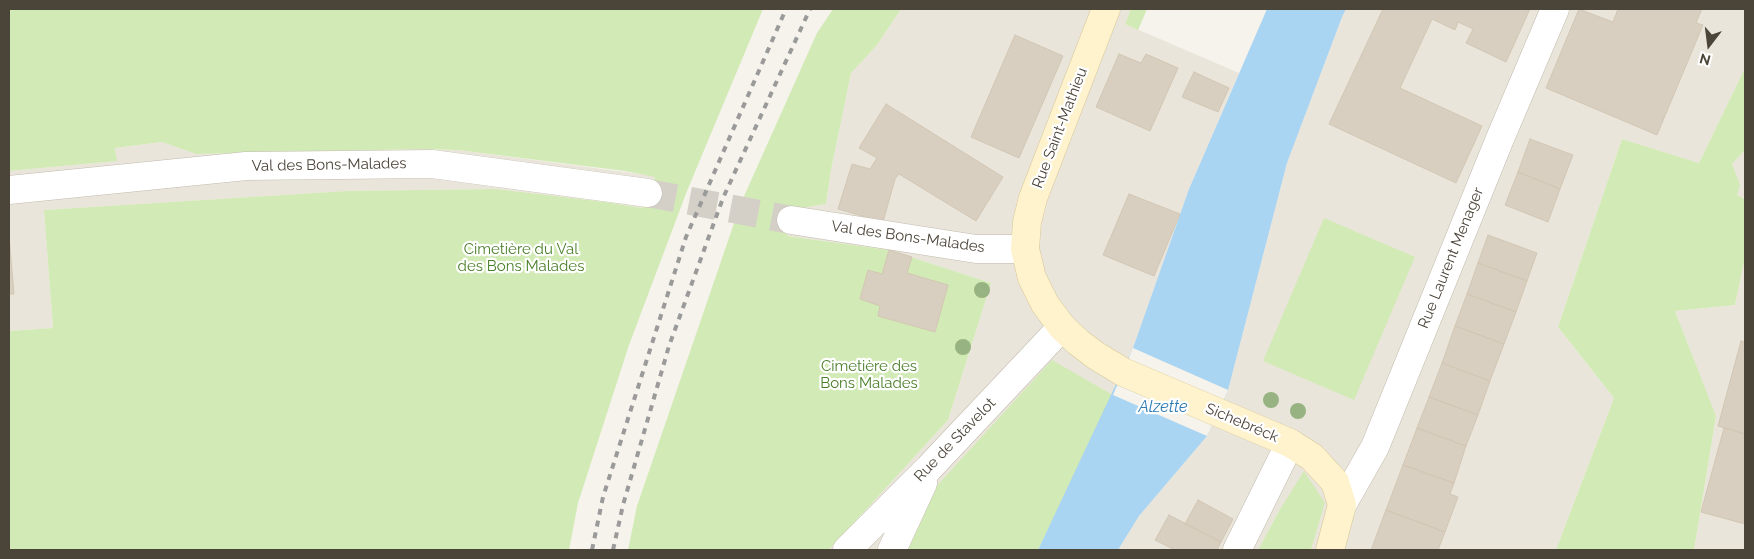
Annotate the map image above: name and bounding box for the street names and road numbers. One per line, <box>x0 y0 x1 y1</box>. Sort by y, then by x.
street label: Rue Saint-Mathieu <box>1029 65 1091 191</box>
street label: Val des Bons-Malades <box>251 155 407 175</box>
street label: Rue Laurent Menager <box>1414 185 1488 331</box>
street label: Val des Bons-Malades <box>830 217 986 257</box>
street label: Rue de Stavelot <box>910 394 1000 486</box>
street label: Sichebréck <box>1203 400 1281 446</box>

